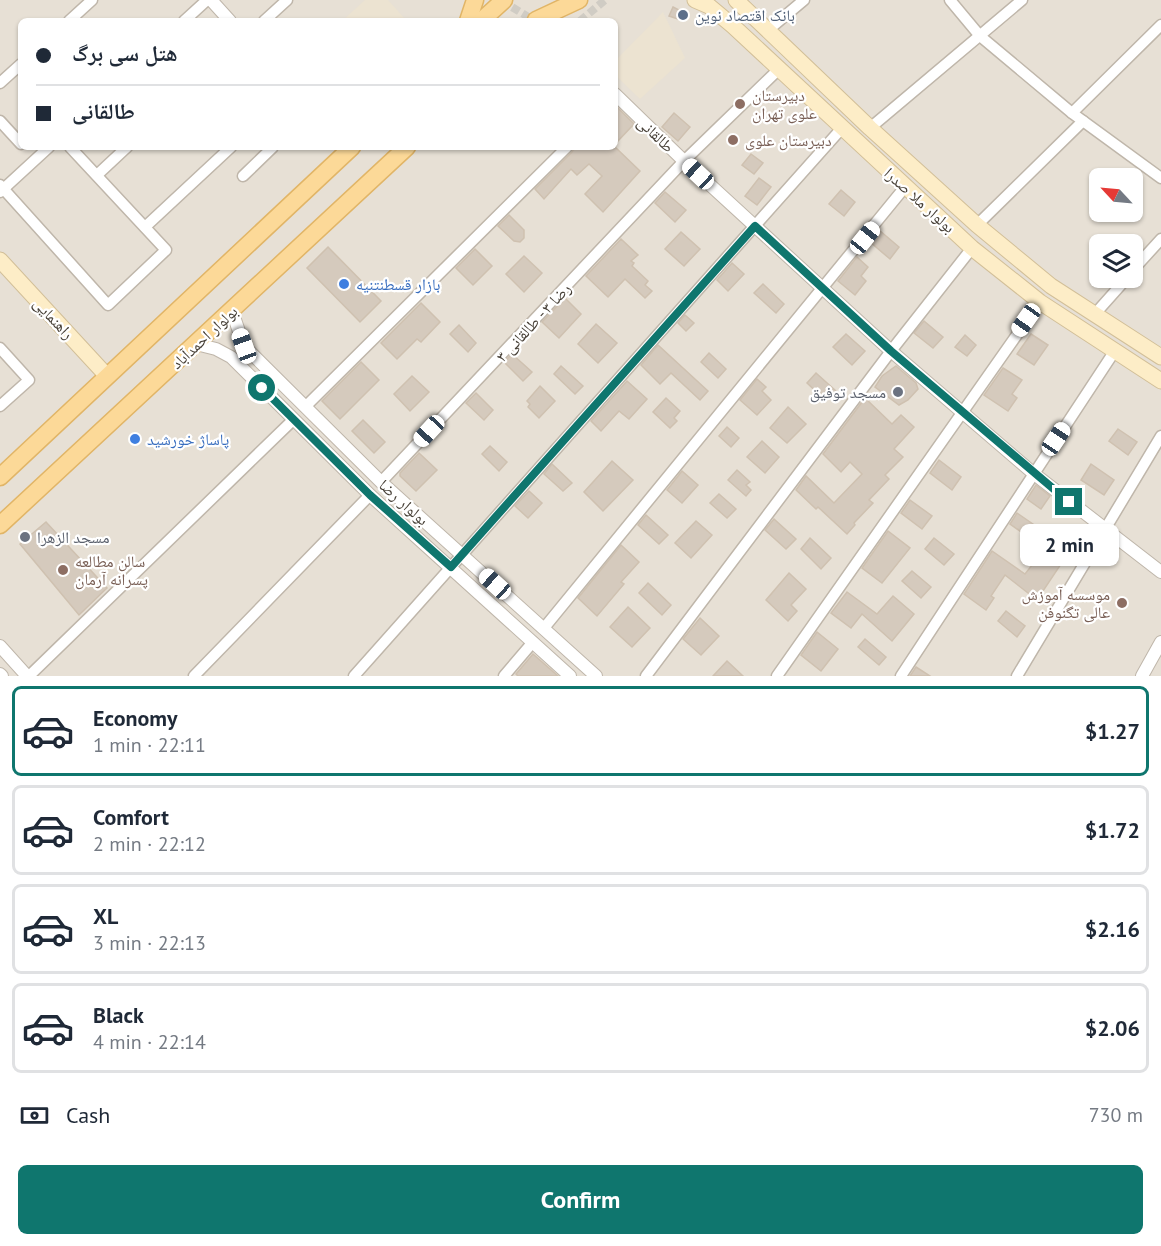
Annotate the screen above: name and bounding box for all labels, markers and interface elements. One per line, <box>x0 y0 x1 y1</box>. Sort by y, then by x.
place label: بانک اقتصاد نوین <box>695 5 795 26</box>
marker: بانک اقتصاد نوین <box>676 8 690 22</box>
text: هتل سی برگ <box>72 39 178 67</box>
place label: دبیرستان علوی تهران <box>752 85 817 124</box>
text: طالقانی <box>72 97 135 125</box>
marker: دبیرستان علوی تهران <box>733 97 747 111</box>
street label: طالقانی <box>633 112 679 157</box>
place label: دبیرستان علوی <box>745 130 832 151</box>
marker: دبیرستان علوی <box>726 133 740 147</box>
car <box>679 155 717 193</box>
street label: بولوار ملا صدرا <box>880 163 960 237</box>
north arrow <box>1089 168 1143 222</box>
map controls <box>1089 168 1143 288</box>
car <box>847 218 883 258</box>
button: layers <box>1089 234 1143 288</box>
place label: بازار قسطنتنیه <box>356 274 440 294</box>
marker: بازار قسطنتنیه <box>337 277 351 291</box>
street label: رضا ۳ - طالقانی ۳ <box>491 278 576 366</box>
street label: راهنمایی <box>29 293 78 344</box>
car <box>1008 300 1044 340</box>
street label: بولوار احمدآباد <box>166 301 242 373</box>
car <box>229 326 259 366</box>
route start <box>248 374 275 401</box>
place label: مسجد توفیق <box>810 382 886 403</box>
marker: مسجد توفیق <box>891 385 905 399</box>
car <box>410 412 448 450</box>
car <box>1038 419 1074 459</box>
place label: پاساژ خورشید <box>147 429 230 449</box>
marker: پاساژ خورشید <box>128 432 142 446</box>
street label: بولوار رضا <box>375 475 433 529</box>
route end <box>1055 488 1082 515</box>
callout: 2 min <box>1020 523 1118 565</box>
place label: مسجد الزهرا <box>37 527 109 547</box>
marker: مسجد الزهرا <box>18 530 32 544</box>
text: 2 min <box>1045 532 1094 558</box>
place label: سالن مطالعه پسرانه آرمان <box>75 551 148 590</box>
marker: سالن مطالعه پسرانه آرمان <box>56 563 70 577</box>
car <box>476 565 514 603</box>
place label: موسسه آموزش عالی تگنوفن <box>1022 584 1110 623</box>
marker: موسسه آموزش عالی تگنوفن <box>1115 596 1129 610</box>
icon: car <box>21 704 75 758</box>
text: Economy <box>93 704 177 732</box>
text: $1.27 <box>1085 717 1140 745</box>
text: 1 min · 22:11 <box>93 732 206 758</box>
icon: car <box>21 803 75 857</box>
text: Comfort <box>93 803 169 831</box>
text: $1.72 <box>1085 816 1140 844</box>
text: 2 min · 22:12 <box>93 831 206 857</box>
icon: car <box>21 902 75 956</box>
text: XL <box>93 902 118 930</box>
text: $2.16 <box>1085 915 1140 943</box>
text: 3 min · 22:13 <box>93 930 206 956</box>
icon: car <box>21 1001 75 1055</box>
text: Black <box>93 1001 144 1029</box>
text: $2.06 <box>1085 1014 1140 1042</box>
text: 4 min · 22:14 <box>93 1029 206 1055</box>
icon: cash <box>18 1099 51 1132</box>
text: Cash <box>66 1101 110 1129</box>
text: 730 m <box>1089 1102 1143 1128</box>
button: Confirm <box>18 1165 1143 1234</box>

